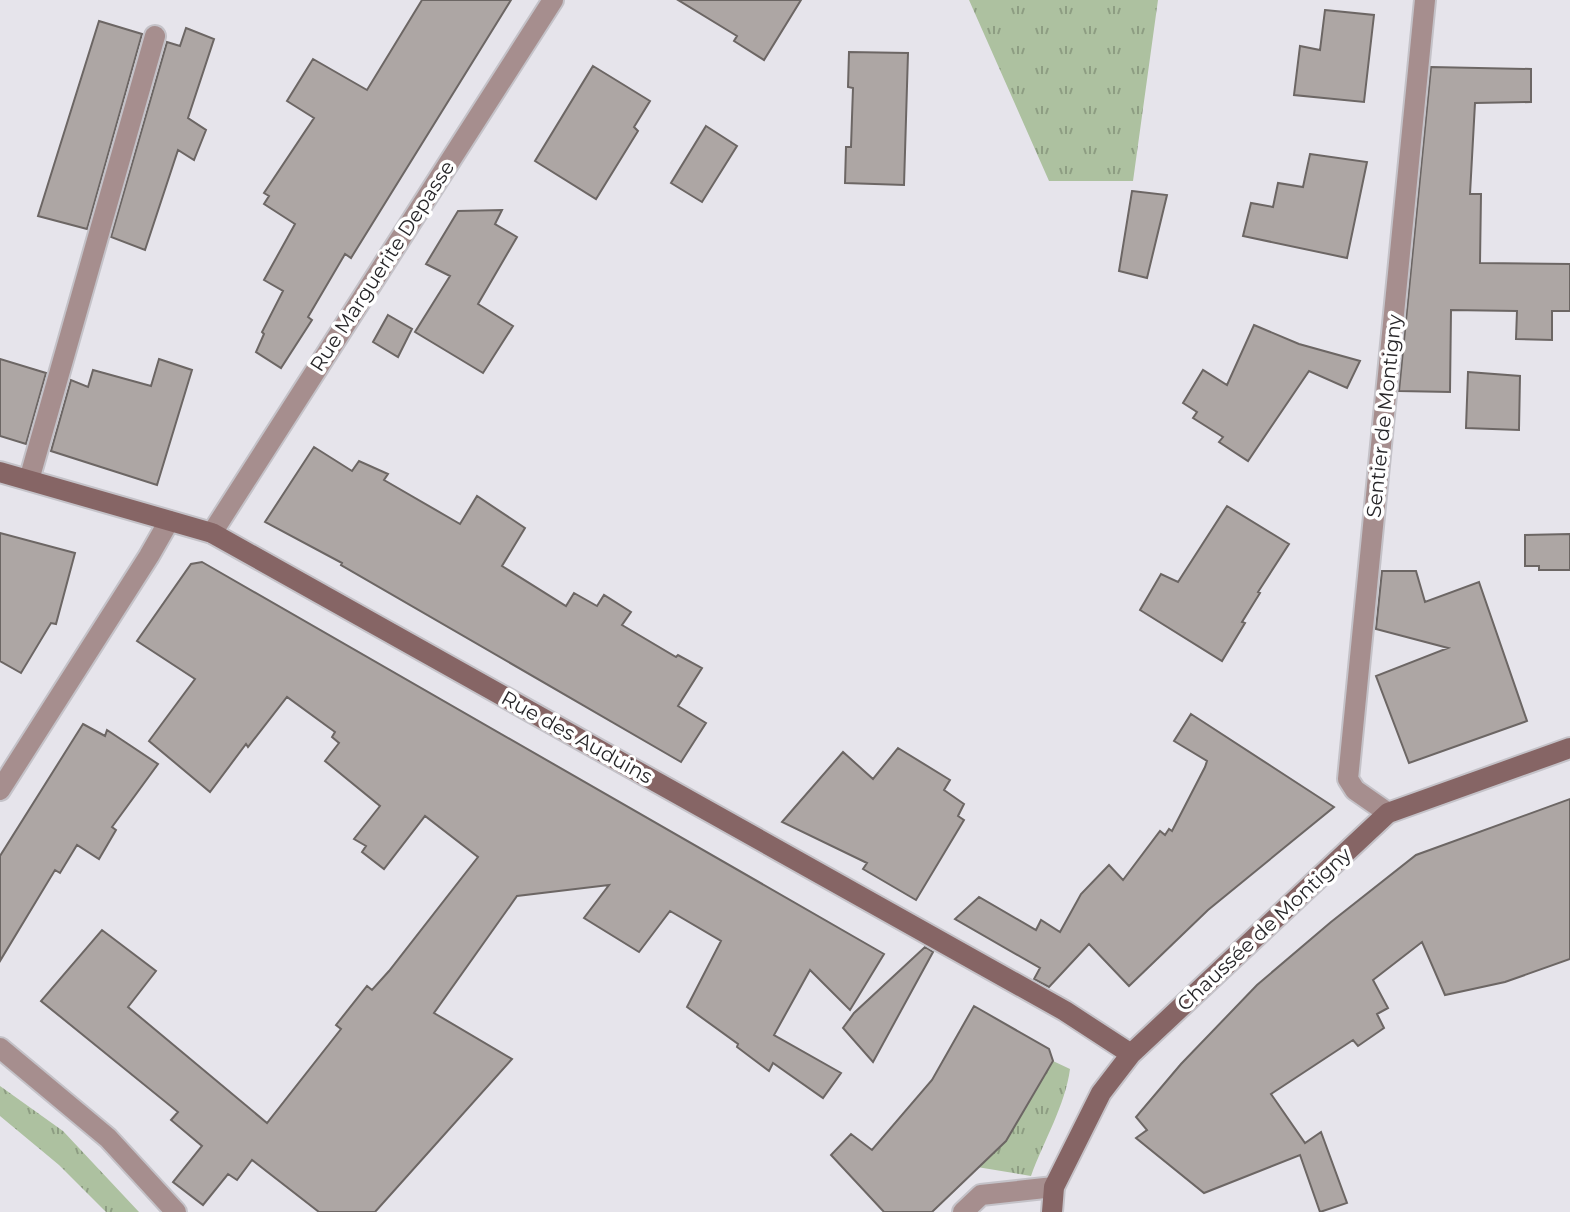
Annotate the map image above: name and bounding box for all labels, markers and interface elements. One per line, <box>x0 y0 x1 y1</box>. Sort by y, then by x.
street label: Rue Marguerite Depasse <box>305 156 459 376</box>
street label: Sentier de Montigny <box>1361 313 1407 519</box>
street label: Rue des Auduins <box>497 686 657 789</box>
street label: Chaussée de Montigny <box>1172 842 1356 1016</box>

